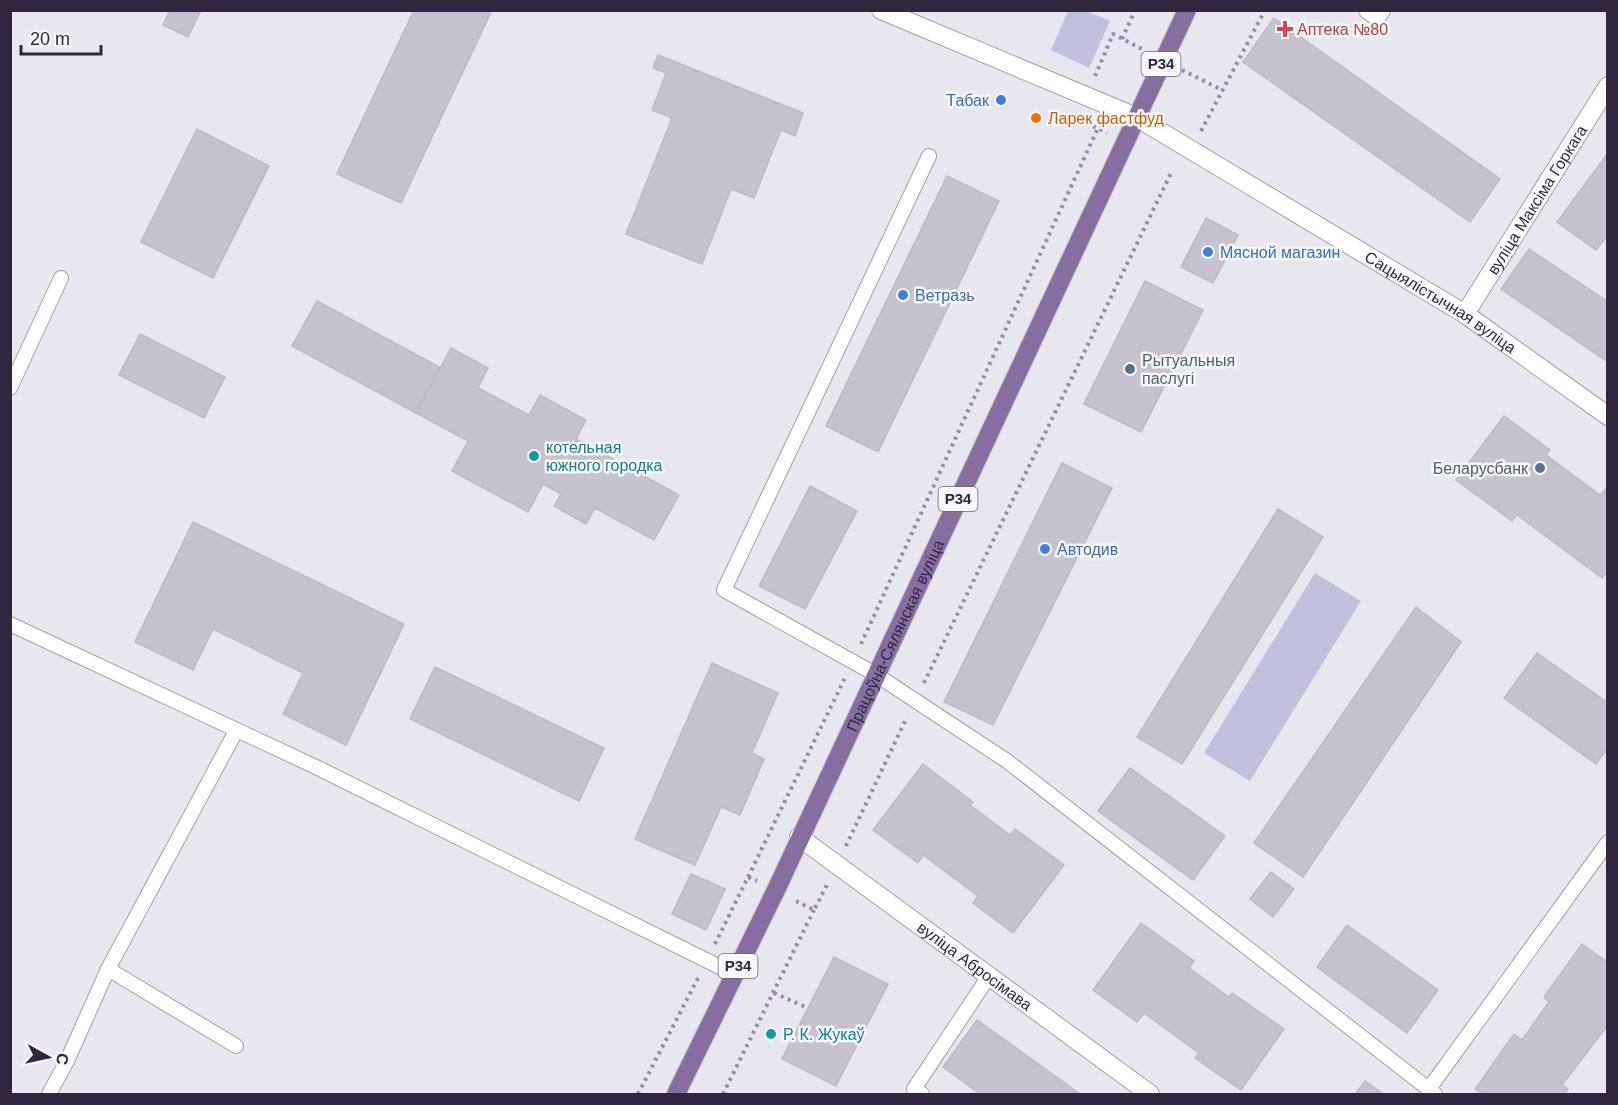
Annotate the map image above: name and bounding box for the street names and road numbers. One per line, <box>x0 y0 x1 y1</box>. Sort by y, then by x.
road number: Р34 <box>1142 52 1180 76</box>
street label: вуліца Максіма Горкага <box>1484 122 1590 278</box>
street label: Сацыялістычная вуліца <box>1362 248 1519 357</box>
road number: Р34 <box>938 487 978 511</box>
street label: Працоўна-Сялянская вуліца <box>843 537 947 734</box>
street label: вуліца Абросімава <box>914 919 1035 1014</box>
road number: Р34 <box>718 954 758 978</box>

